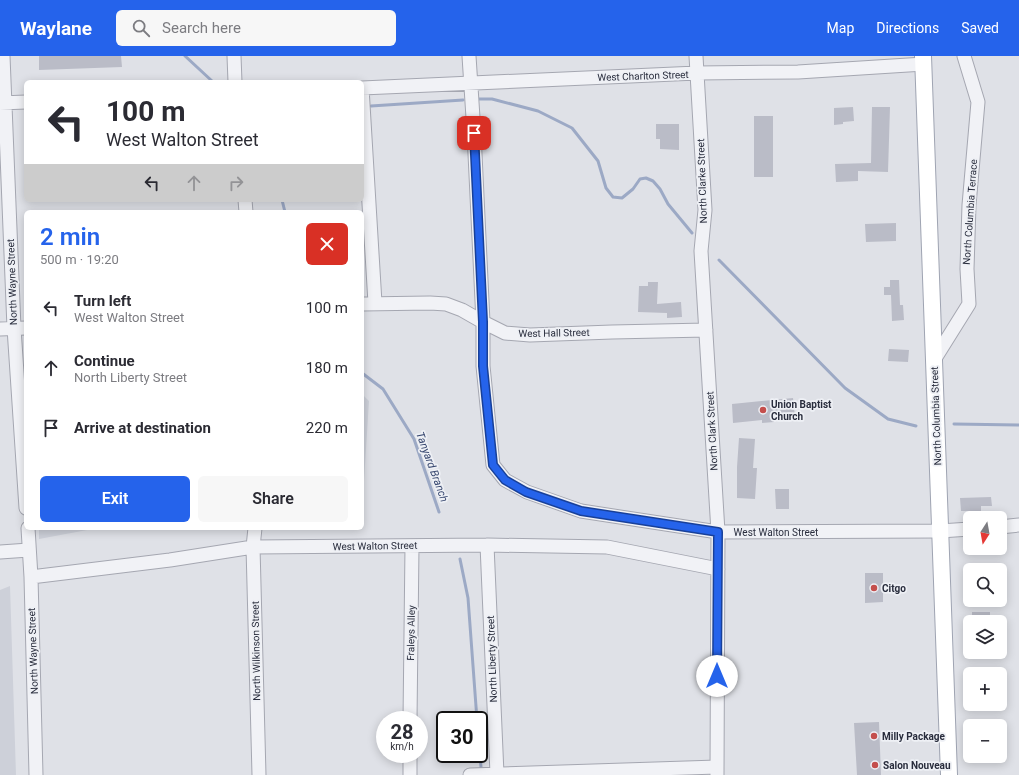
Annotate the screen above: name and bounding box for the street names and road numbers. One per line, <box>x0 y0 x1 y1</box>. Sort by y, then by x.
street label: West Charlton Street <box>597 69 689 83</box>
street label: North Clarke Street <box>695 139 709 223</box>
street label: North Columbia Terrace <box>961 159 979 265</box>
street label: North Wayne Street <box>5 239 19 325</box>
street label: West Hall Street <box>518 327 590 339</box>
street label: North Columbia Street <box>929 366 943 466</box>
street label: North Clark Street <box>704 391 720 471</box>
street label: West Walton Street <box>734 527 818 538</box>
street label: West Walton Street <box>333 540 417 552</box>
street label: North Wilkinson Street <box>250 601 262 701</box>
street label: Fraleys Alley <box>405 605 417 661</box>
street label: North Wayne Street <box>26 608 40 694</box>
street label: North Liberty Street <box>485 615 499 703</box>

